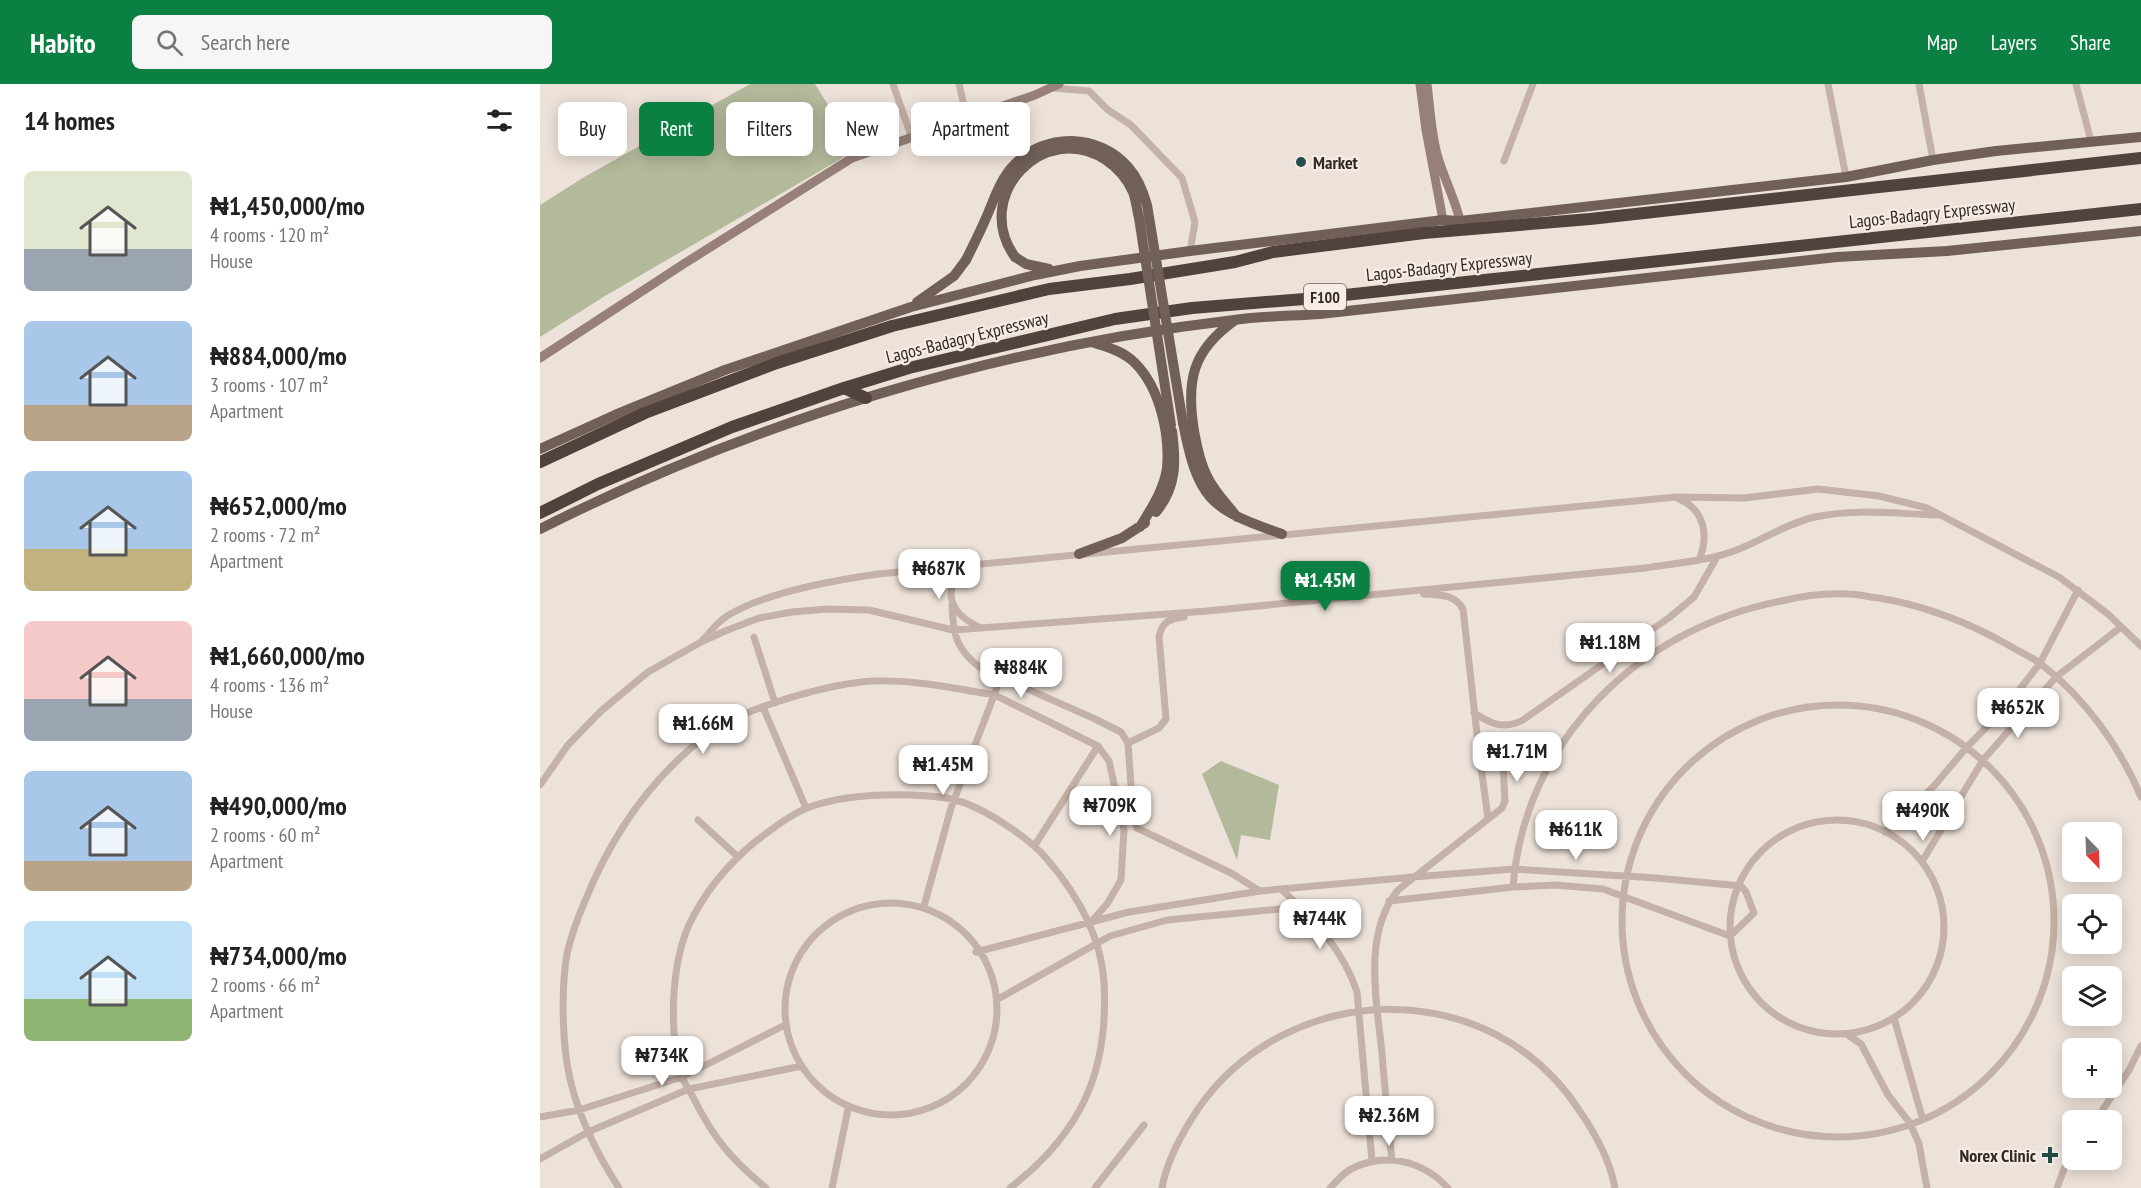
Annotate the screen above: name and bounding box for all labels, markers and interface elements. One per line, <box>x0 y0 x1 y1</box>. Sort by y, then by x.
search box <box>132 15 552 69</box>
text: Habito <box>30 24 96 61</box>
icon: search <box>153 26 186 59</box>
text: Search here <box>201 28 290 56</box>
text: Map <box>1927 29 1958 56</box>
text: Layers <box>1991 29 2037 56</box>
text: Share <box>2070 29 2111 56</box>
chip: Buy <box>558 102 627 156</box>
chip: Rent <box>639 102 714 156</box>
chip: Filters <box>726 102 813 156</box>
chip: New <box>825 102 899 156</box>
chip: Apartment <box>911 102 1030 156</box>
text: 14 homes <box>24 104 115 137</box>
icon: filters <box>483 104 516 137</box>
place label: Market <box>1313 151 1359 174</box>
marker: Market <box>1294 155 1308 169</box>
text: ₦1,450,000/mo <box>210 189 365 222</box>
street label: Lagos-Badagry Expressway <box>1848 193 2016 233</box>
icon: home <box>72 195 144 267</box>
text: 4 rooms · 120 m² <box>210 222 329 248</box>
street label: Lagos-Badagry Expressway <box>1365 246 1533 286</box>
text: House <box>210 248 253 274</box>
road number: F100 <box>1304 284 1346 310</box>
street label: Lagos-Badagry Expressway <box>883 306 1051 368</box>
text: ₦884,000/mo <box>210 339 347 372</box>
icon: home <box>72 345 144 417</box>
text: 3 rooms · 107 m² <box>210 372 329 398</box>
text: Apartment <box>210 398 283 424</box>
text: ₦652,000/mo <box>210 489 347 522</box>
icon: home <box>72 495 144 567</box>
text: 2 rooms · 72 m² <box>210 522 320 548</box>
text: Apartment <box>210 548 283 574</box>
pin: ₦687K <box>897 549 981 600</box>
text: ₦687K <box>912 555 966 581</box>
pin: ₦1.45M <box>1276 561 1374 612</box>
text: ₦1.45M <box>1295 567 1355 593</box>
pin: ₦1.18M <box>1561 623 1659 674</box>
text: ₦1.18M <box>1580 629 1640 655</box>
text: ₦1,660,000/mo <box>210 639 365 672</box>
icon: home <box>72 645 144 717</box>
pin: ₦884K <box>979 648 1063 699</box>
text: ₦884K <box>994 654 1048 680</box>
text: 4 rooms · 136 m² <box>210 672 329 698</box>
pin: ₦652K <box>1976 688 2060 739</box>
text: ₦652K <box>1991 694 2045 720</box>
text: House <box>210 698 253 724</box>
pin: ₦1.66M <box>654 704 752 755</box>
text: ₦1.66M <box>673 710 733 736</box>
pin: ₦1.71M <box>1468 732 1566 783</box>
text: ₦1.71M <box>1487 738 1547 764</box>
pin: ₦1.45M <box>894 745 992 796</box>
text: ₦1.45M <box>913 751 973 777</box>
pin: ₦709K <box>1068 786 1152 837</box>
text: ₦490,000/mo <box>210 789 347 822</box>
pin: ₦490K <box>1881 791 1965 842</box>
text: ₦709K <box>1083 792 1137 818</box>
icon: home <box>72 795 144 867</box>
text: ₦490K <box>1896 797 1950 823</box>
pin: ₦611K <box>1534 810 1618 861</box>
text: ₦611K <box>1549 816 1603 842</box>
text: 2 rooms · 60 m² <box>210 822 320 848</box>
north arrow <box>2062 822 2122 882</box>
map controls <box>2062 822 2122 1170</box>
text: Apartment <box>210 848 283 874</box>
button: locate <box>2062 894 2122 954</box>
pin: ₦744K <box>1278 899 1362 950</box>
text: ₦744K <box>1293 905 1347 931</box>
text: ₦734,000/mo <box>210 939 347 972</box>
icon: home <box>72 945 144 1017</box>
button: layers <box>2062 966 2122 1026</box>
text: 2 rooms · 66 m² <box>210 972 320 998</box>
text: Apartment <box>210 998 283 1024</box>
pin: ₦734K <box>620 1036 704 1087</box>
button: + <box>2062 1038 2122 1098</box>
text: ₦734K <box>635 1042 689 1068</box>
pin: ₦2.36M <box>1340 1096 1438 1147</box>
text: ₦2.36M <box>1359 1102 1419 1128</box>
button: − <box>2062 1110 2122 1170</box>
place label: Norex Clinic <box>1960 1144 2037 1167</box>
marker: Norex Clinic <box>2041 1146 2059 1164</box>

